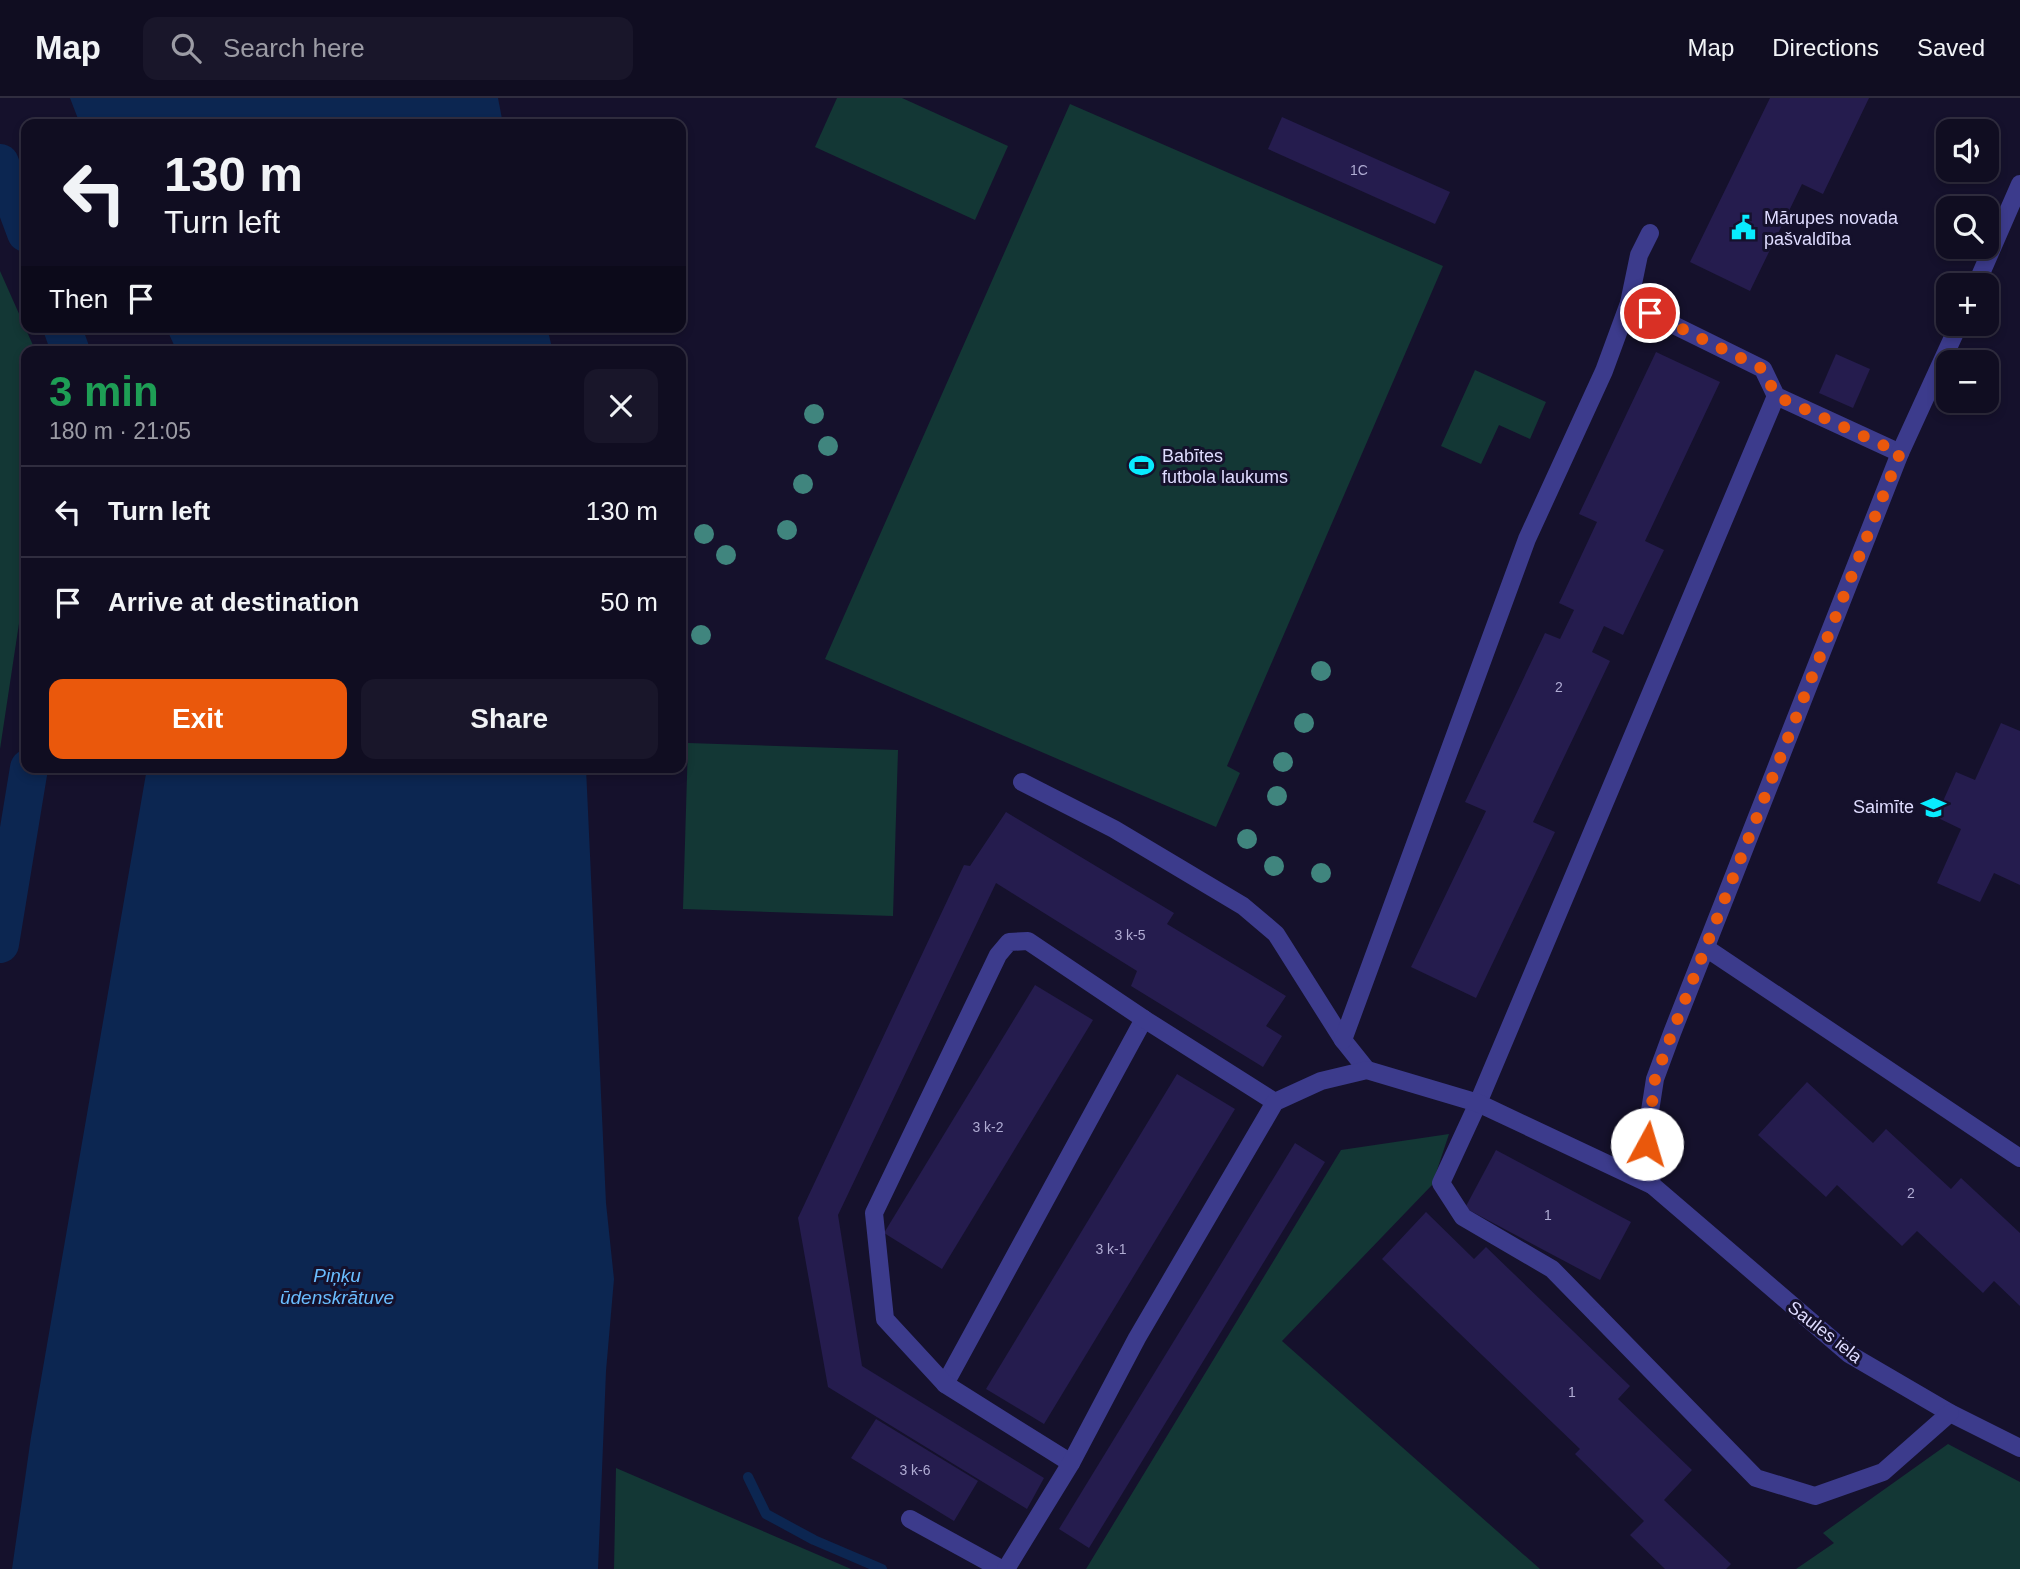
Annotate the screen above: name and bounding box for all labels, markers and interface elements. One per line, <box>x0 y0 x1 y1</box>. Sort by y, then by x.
search box <box>143 17 633 80</box>
text: Map <box>35 29 101 66</box>
icon: search <box>167 29 205 67</box>
text: Search here <box>223 33 365 63</box>
text: Map <box>1688 34 1734 61</box>
text: Directions <box>1772 34 1879 61</box>
text: Saved <box>1917 34 1985 61</box>
map controls <box>1936 119 1999 413</box>
button: sound <box>1936 119 1999 182</box>
icon: left <box>49 147 140 238</box>
text: 130 m <box>164 147 303 201</box>
house number: 1C <box>1350 162 1368 178</box>
button: search <box>1936 196 1999 259</box>
text: Turn left <box>164 204 280 240</box>
place label: Mārupes novada pašvaldība <box>1764 208 1899 249</box>
public building icon: Mārupes novada pašvaldība <box>1730 214 1758 242</box>
button: + <box>1936 273 1999 336</box>
icon: arrive <box>122 280 160 318</box>
pin <box>1620 283 1680 343</box>
text: Then <box>49 284 108 314</box>
icon: arrive <box>1631 294 1669 332</box>
button: − <box>1936 350 1999 413</box>
text: 3 min <box>49 368 159 415</box>
button: close <box>584 369 658 443</box>
text: 180 m · 21:05 <box>49 418 191 444</box>
place label: Babītes futbola laukums <box>1162 446 1288 487</box>
sports icon: Babītes futbola laukums <box>1128 452 1156 480</box>
icon: left <box>49 493 87 531</box>
text: Turn left <box>108 496 210 526</box>
text: 130 m <box>586 496 658 526</box>
icon: arrive <box>49 584 87 622</box>
text: Arrive at destination <box>108 587 359 617</box>
text: 50 m <box>600 587 658 617</box>
button: Exit <box>49 679 347 759</box>
button: Share <box>361 679 658 759</box>
house number: 2 <box>1555 679 1563 695</box>
school or university icon: Saimīte <box>1920 793 1948 821</box>
place label: Saimīte <box>1853 797 1914 817</box>
house number: 3 k-5 <box>1114 927 1146 943</box>
position arrow <box>1610 1107 1684 1181</box>
house number: 3 k-2 <box>972 1119 1004 1135</box>
house number: 2 <box>1907 1185 1915 1201</box>
house number: 1 <box>1544 1207 1552 1223</box>
house number: 3 k-1 <box>1095 1241 1127 1257</box>
water label: Piņķu ūdenskrātuve <box>280 1265 394 1308</box>
street label: Saules iela <box>1784 1297 1867 1368</box>
house number: 1 <box>1568 1384 1576 1400</box>
house number: 3 k-6 <box>899 1462 931 1478</box>

